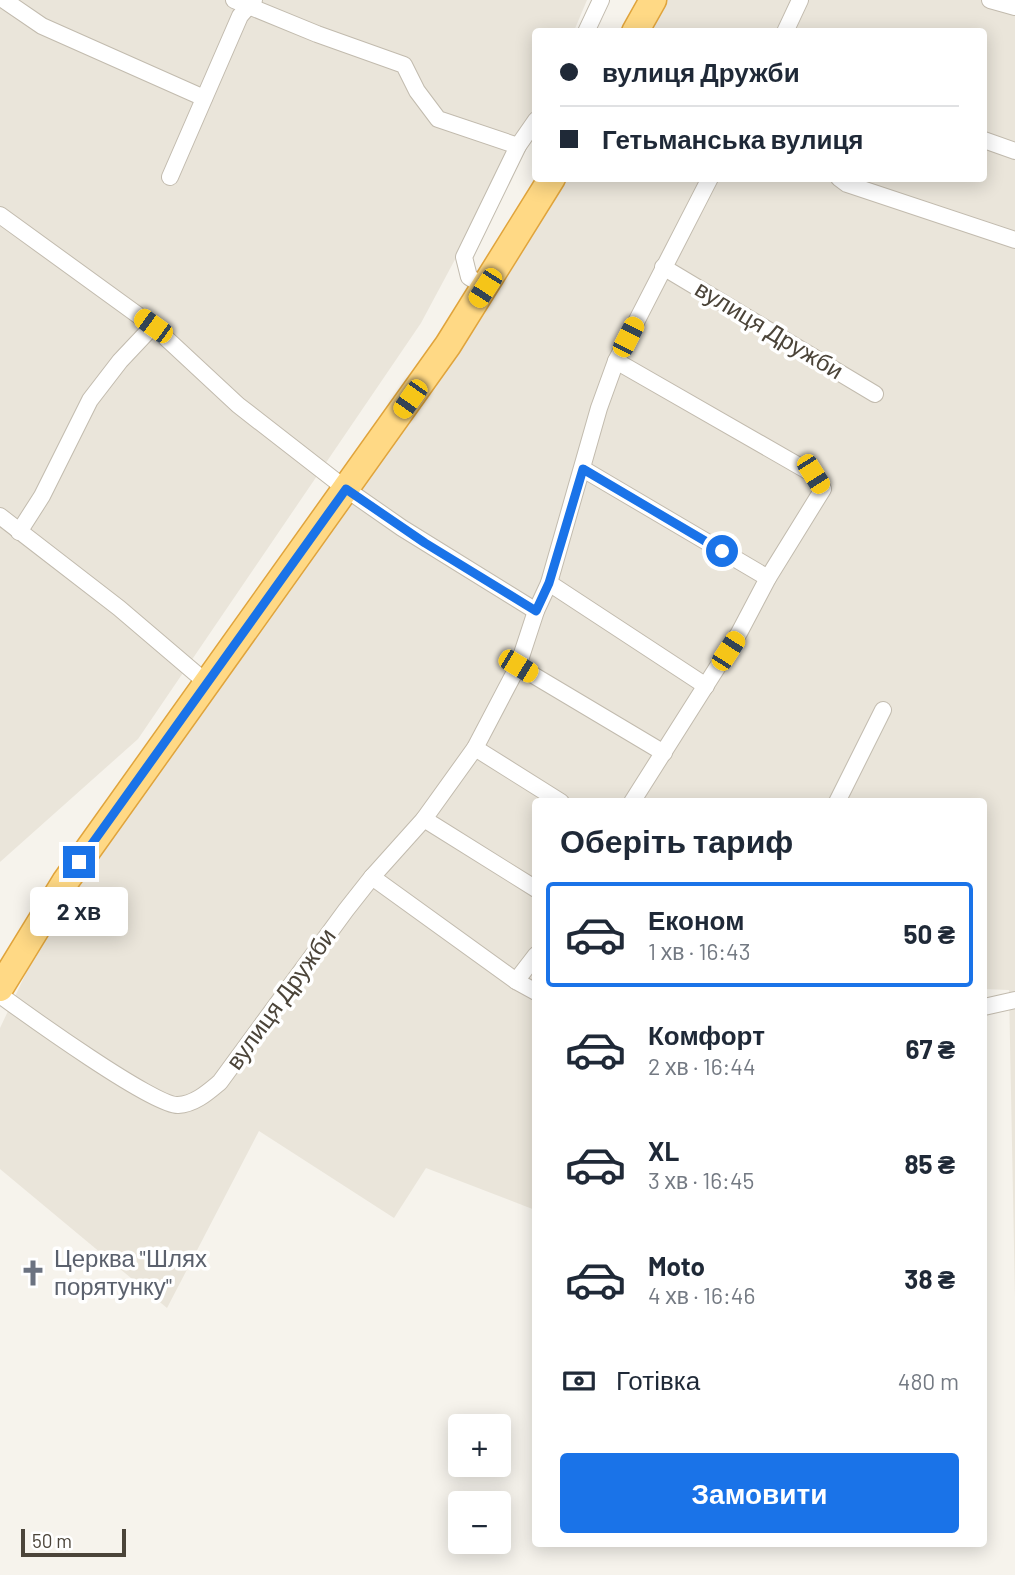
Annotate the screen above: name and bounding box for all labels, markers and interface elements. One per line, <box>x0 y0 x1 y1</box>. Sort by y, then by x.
text: вулиця Дружби <box>602 56 800 87</box>
text: Гетьманська вулиця <box>602 123 864 154</box>
car <box>465 265 506 311</box>
street label: вулиця Дружби <box>690 273 849 384</box>
car <box>130 305 177 347</box>
car <box>610 314 647 360</box>
car <box>390 376 431 422</box>
car <box>793 451 834 497</box>
route start <box>706 535 738 567</box>
car <box>708 628 749 674</box>
car <box>495 646 542 686</box>
text: Оберіть тариф <box>560 821 793 859</box>
route end <box>63 846 95 878</box>
callout: 2 хв <box>30 886 128 936</box>
text: 2 хв <box>57 897 101 925</box>
icon: car <box>564 903 627 966</box>
text: Економ <box>648 904 744 935</box>
text: 50 ₴ <box>904 918 955 949</box>
street label: вулиця Дружби <box>219 922 341 1074</box>
text: 1 хв · 16:43 <box>648 937 751 965</box>
icon: car <box>564 1018 627 1081</box>
text: Комфорт <box>648 1019 765 1050</box>
text: 67 ₴ <box>906 1033 955 1064</box>
text: 2 хв · 16:44 <box>648 1052 756 1080</box>
icon: car <box>564 1133 627 1196</box>
text: XL <box>648 1135 679 1166</box>
text: 85 ₴ <box>904 1148 955 1179</box>
text: 3 хв · 16:45 <box>648 1166 754 1194</box>
place label: Церква "Шлях порятунку" <box>54 1243 207 1300</box>
icon: car <box>564 1248 627 1311</box>
text: Moto <box>648 1250 705 1281</box>
church icon: Церква "Шлях порятунку" <box>18 1258 48 1288</box>
text: 38 ₴ <box>904 1263 955 1294</box>
text: 4 хв · 16:46 <box>648 1281 755 1309</box>
icon: cash <box>560 1362 598 1400</box>
text: Готівка <box>616 1364 700 1395</box>
text: 480 m <box>898 1367 959 1395</box>
map controls <box>448 1414 511 1554</box>
button: + <box>448 1414 511 1477</box>
button: Замовити <box>560 1453 959 1533</box>
button: − <box>448 1491 511 1554</box>
scale bar <box>21 1526 126 1558</box>
text: 50 m <box>32 1529 72 1552</box>

